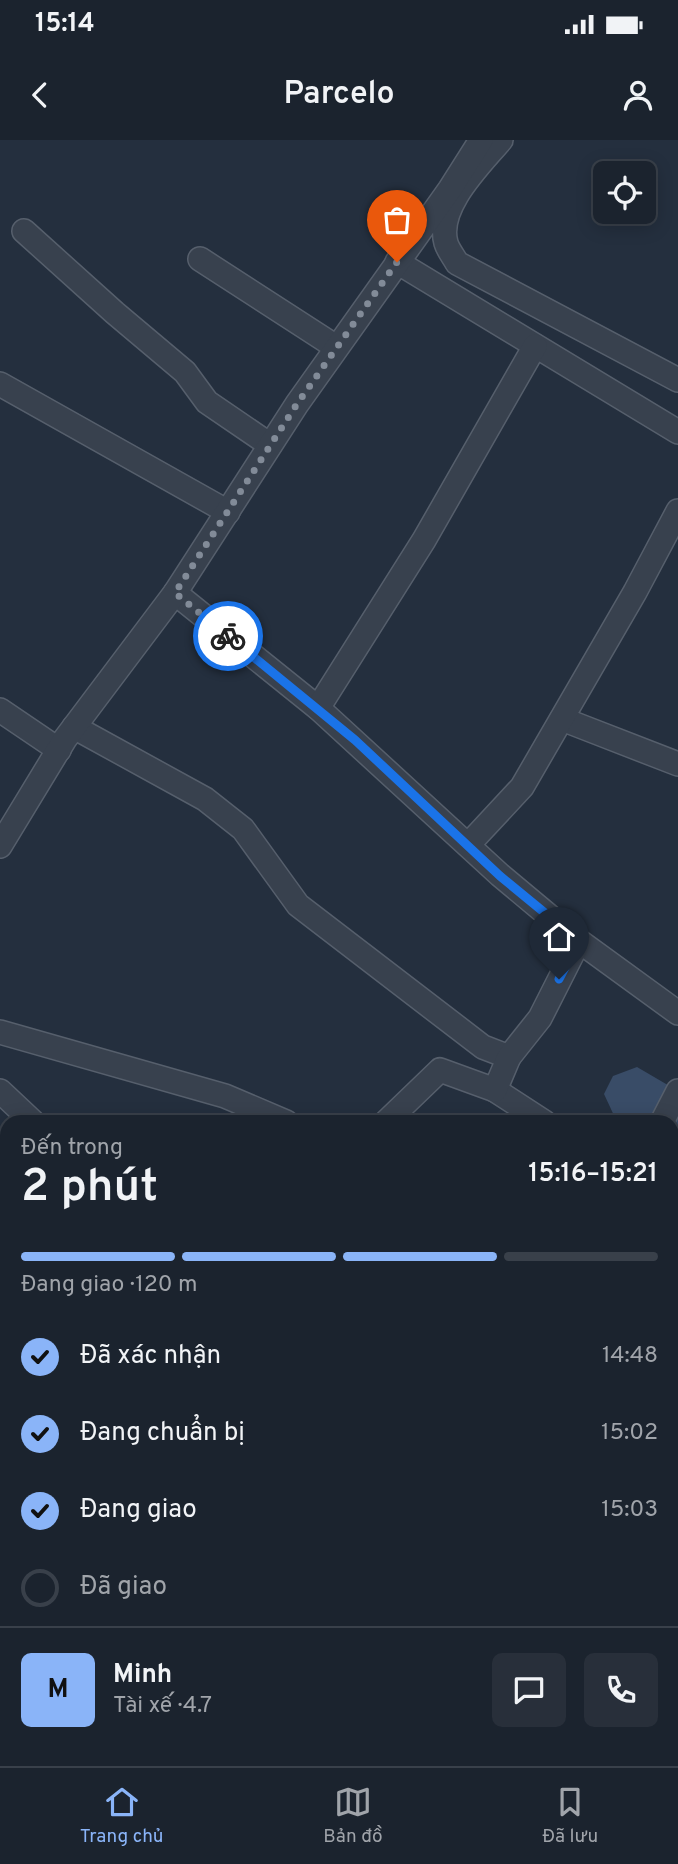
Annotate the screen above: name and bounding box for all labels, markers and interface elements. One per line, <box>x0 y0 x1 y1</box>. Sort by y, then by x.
text: 15:14 <box>35 8 95 41</box>
text: Parcelo <box>283 75 395 115</box>
icon: back <box>21 76 59 114</box>
icon: person <box>619 76 657 114</box>
map controls <box>593 161 656 224</box>
button: locate <box>593 161 656 224</box>
pin <box>367 190 427 262</box>
icon: bag <box>378 201 416 239</box>
courier <box>193 601 263 671</box>
icon: bike <box>209 617 247 655</box>
pin <box>529 907 589 979</box>
icon: home <box>540 918 578 956</box>
text: Đến trong <box>21 1134 123 1163</box>
text: 15:16–15:21 <box>528 1158 658 1191</box>
text: 2 phút <box>21 1159 158 1218</box>
text: Đang giao · 120 m <box>21 1271 198 1300</box>
icon: check <box>21 1338 59 1376</box>
text: Đã xác nhận <box>80 1340 221 1373</box>
text: 14:48 <box>602 1342 658 1371</box>
icon: check <box>21 1415 59 1453</box>
text: Đang chuẩn bị <box>80 1417 245 1450</box>
text: 15:02 <box>601 1419 658 1448</box>
icon: check <box>21 1492 59 1530</box>
text: Đang giao <box>80 1494 197 1527</box>
text: 15:03 <box>601 1496 658 1525</box>
text: Đã giao <box>80 1571 167 1604</box>
button: chat <box>492 1653 566 1727</box>
button: phone <box>584 1653 658 1727</box>
text: Minh <box>113 1659 172 1692</box>
text: M <box>47 1674 69 1707</box>
text: Tài xế · 4.7 <box>113 1692 212 1721</box>
tab: Trang chủ <box>80 1783 164 1849</box>
tab: Bản đồ <box>323 1783 383 1849</box>
tab: Đã lưu <box>542 1783 598 1849</box>

